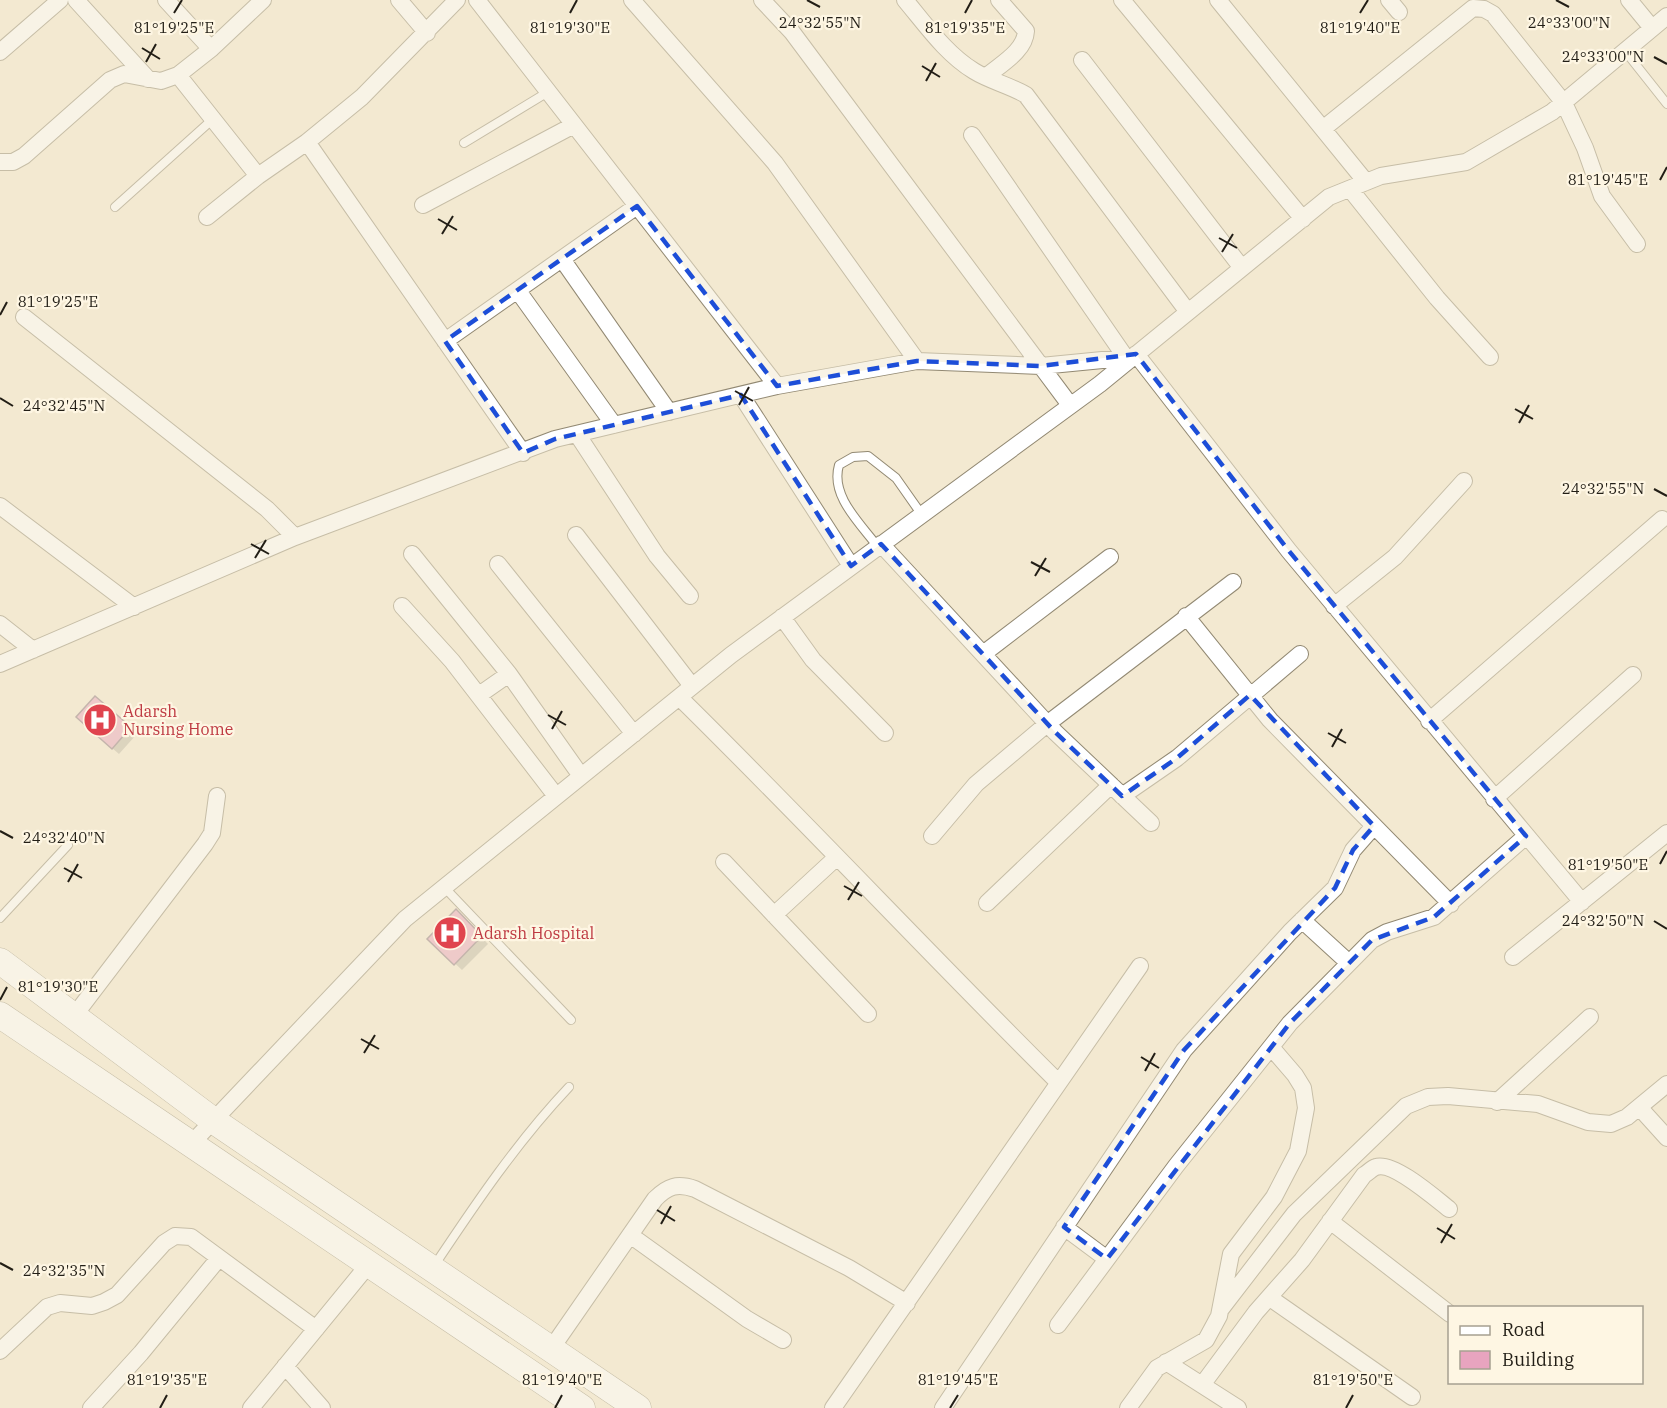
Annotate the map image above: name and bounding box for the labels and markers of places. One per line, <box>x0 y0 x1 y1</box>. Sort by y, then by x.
place label: Adarsh Nursing Home <box>123 701 233 739</box>
hospital icon: Adarsh Nursing Home <box>82 702 118 738</box>
hospital icon: Adarsh Hospital <box>432 915 468 951</box>
place label: Adarsh Hospital <box>473 923 595 943</box>

